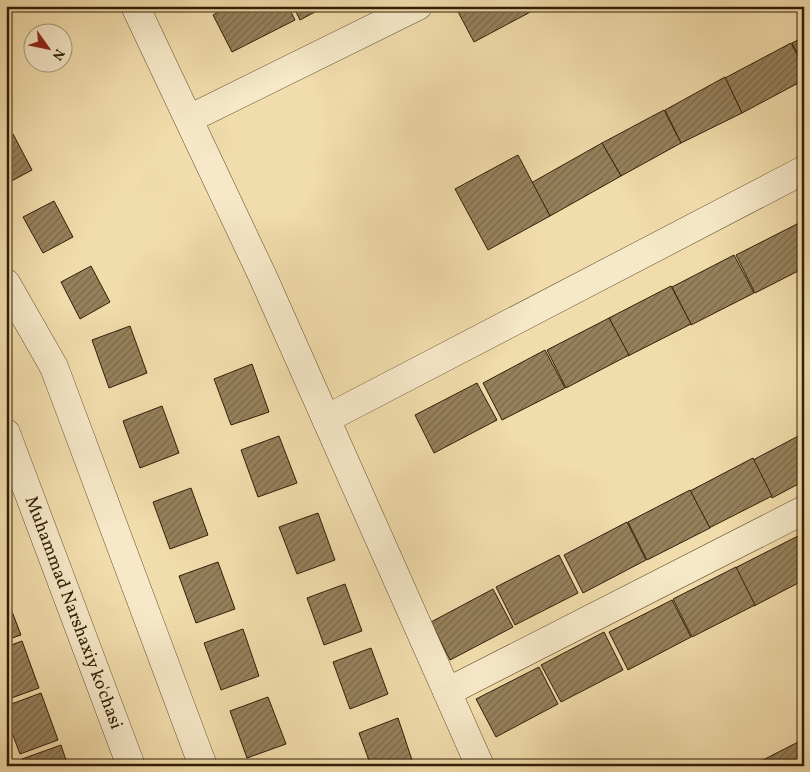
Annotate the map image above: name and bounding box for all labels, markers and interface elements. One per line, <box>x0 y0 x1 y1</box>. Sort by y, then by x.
north arrow <box>22 22 72 72</box>
text: N <box>47 45 68 64</box>
street label: Muhammad Narshaxiy ko'chasi <box>18 493 129 733</box>

